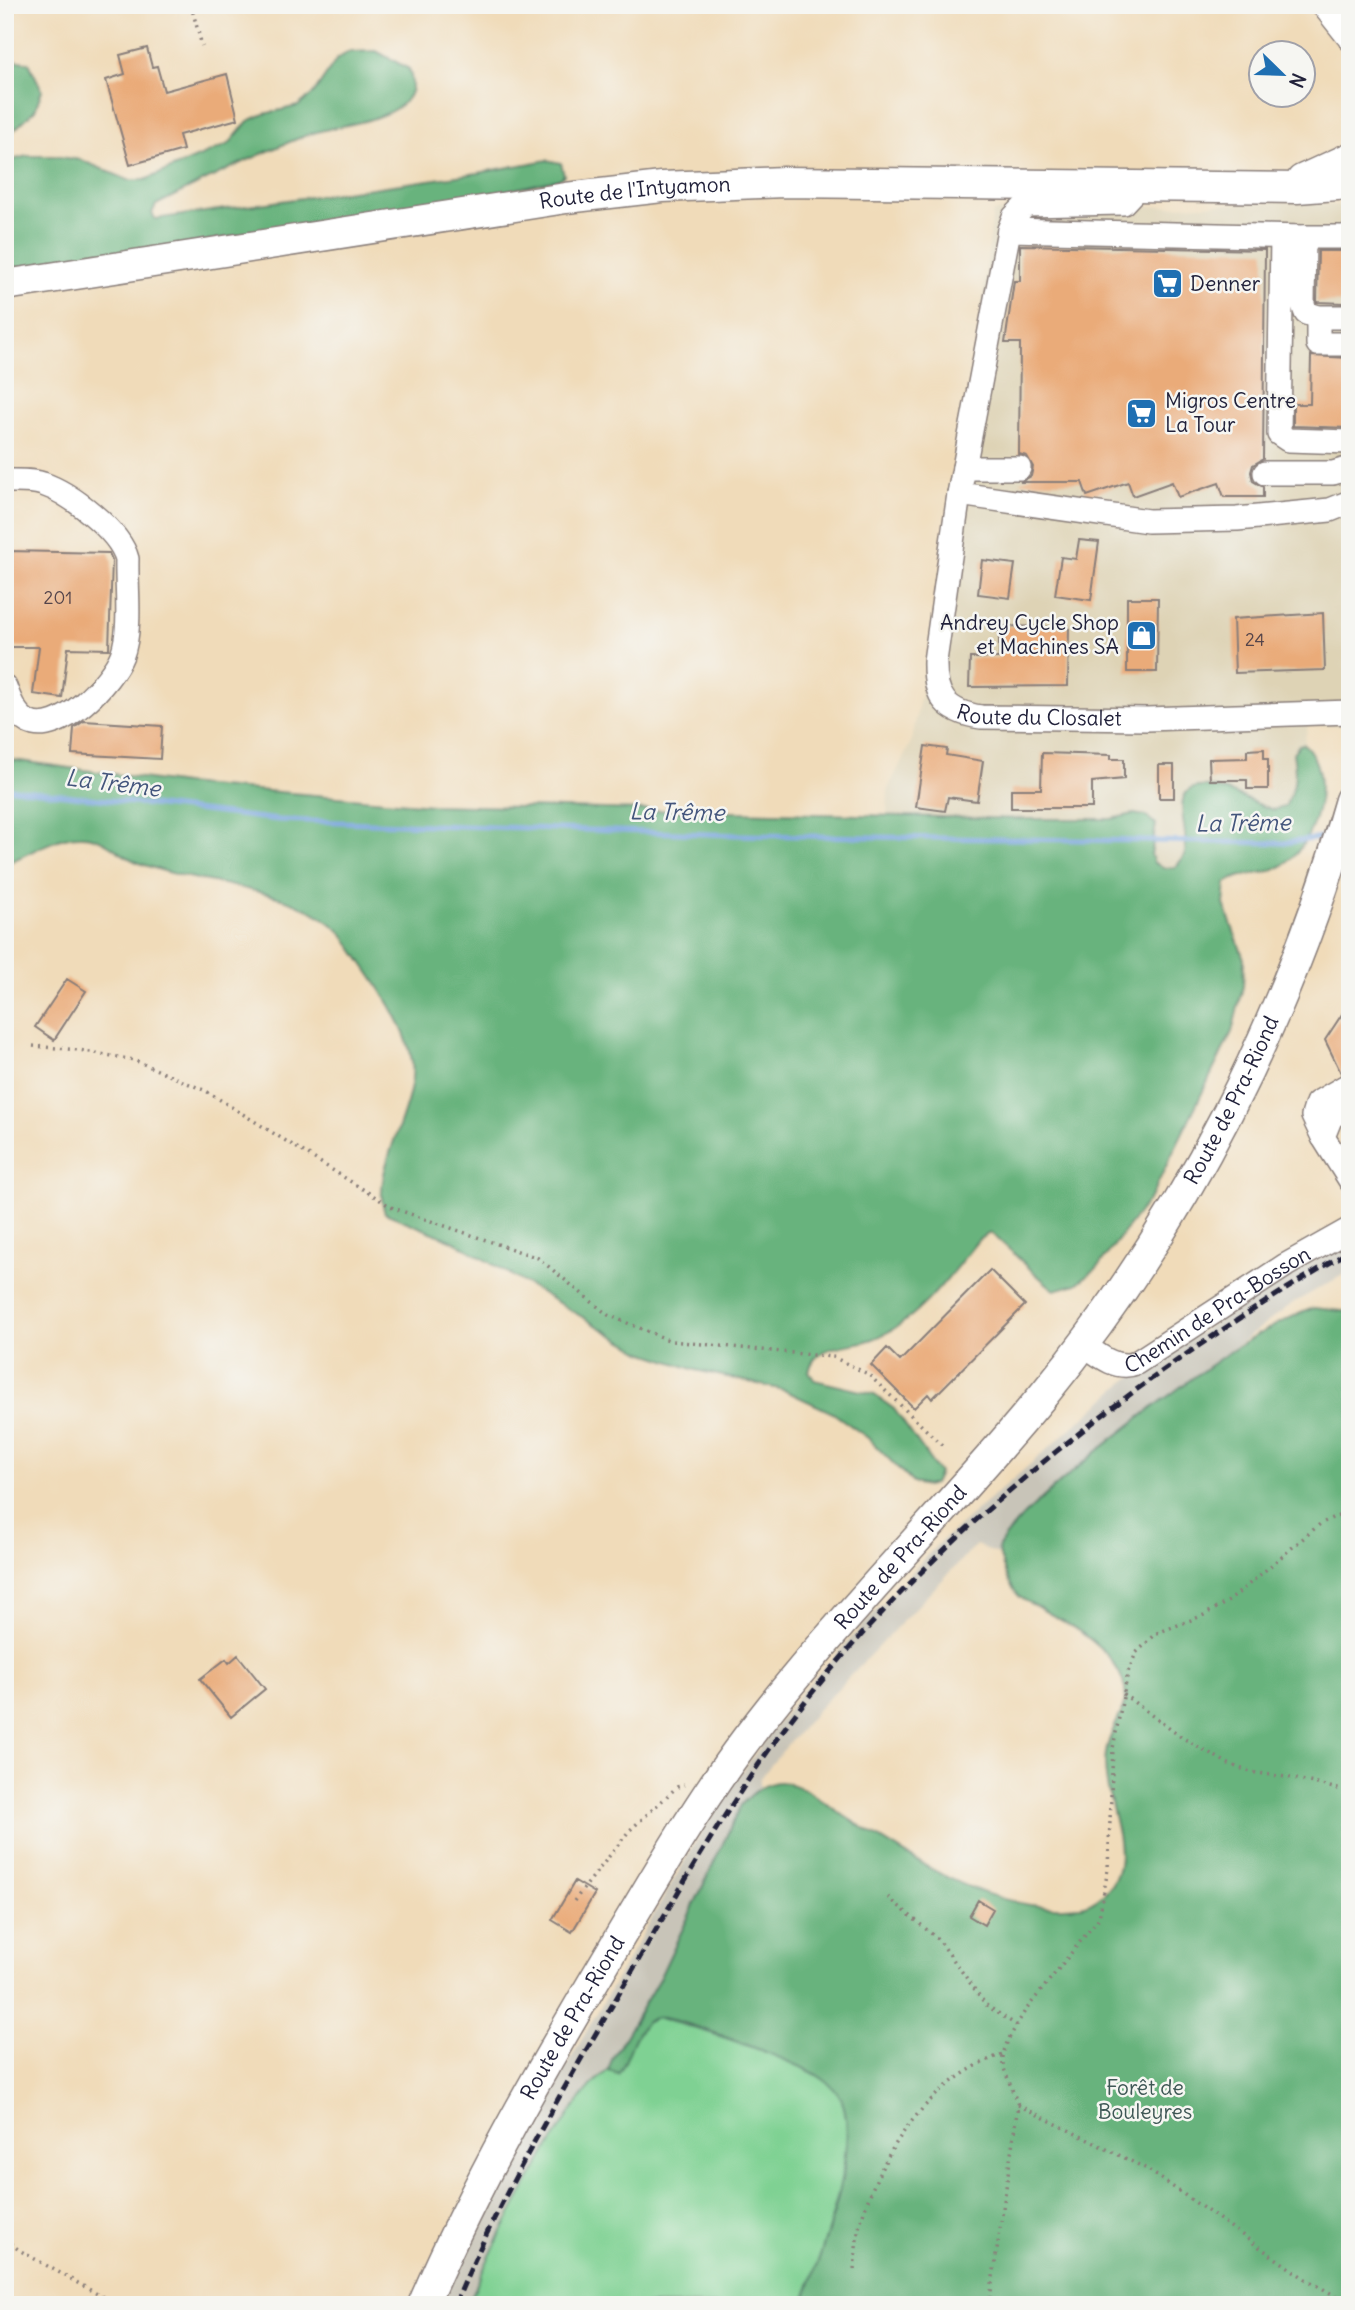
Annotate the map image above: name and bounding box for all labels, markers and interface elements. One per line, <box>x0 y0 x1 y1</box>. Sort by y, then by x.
north arrow <box>1246 38 1316 108</box>
text: N <box>1284 70 1311 91</box>
street label: Route de l'Intyamon <box>537 170 731 215</box>
supermarket icon: Denner <box>1150 267 1184 301</box>
place label: Denner <box>1190 270 1261 297</box>
place label: Migros Centre La Tour <box>1165 387 1296 438</box>
supermarket icon: Migros Centre La Tour <box>1125 396 1159 430</box>
house number: 201 <box>44 586 72 609</box>
place label: Andrey Cycle Shop et Machines SA <box>940 609 1119 660</box>
shop icon: Andrey Cycle Shop et Machines SA <box>1125 618 1159 652</box>
house number: 24 <box>1245 628 1265 651</box>
street label: Route du Closalet <box>953 698 1122 732</box>
water label: La Trême <box>64 762 164 803</box>
water label: La Trême <box>629 796 726 827</box>
water label: La Trême <box>1195 807 1292 838</box>
street label: Route de Pra-Riond <box>1178 1012 1285 1189</box>
street label: Chemin de Pra-Bosson <box>1122 1240 1315 1379</box>
street label: Route de Pra-Riond <box>828 1479 972 1635</box>
street label: Route de Pra-Riond <box>514 1931 630 2104</box>
park label: Forêt de Bouleyres <box>1098 2074 1192 2125</box>

